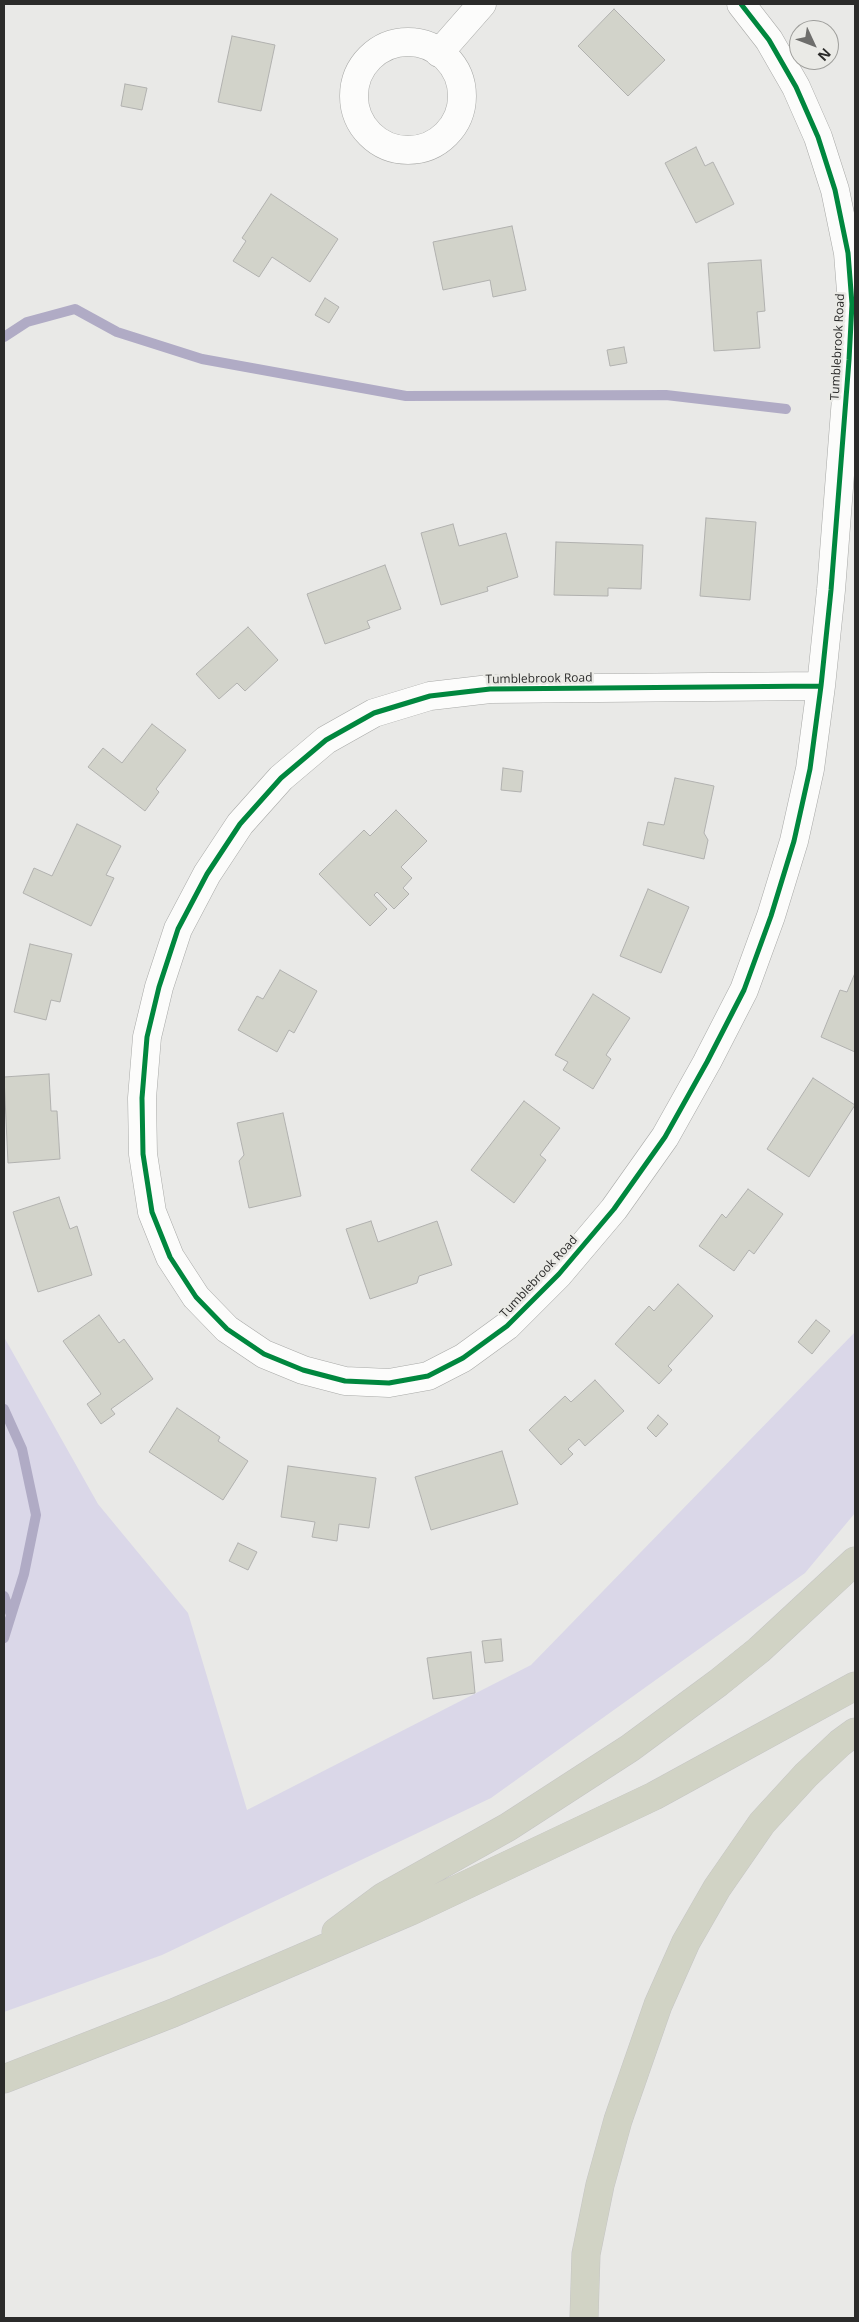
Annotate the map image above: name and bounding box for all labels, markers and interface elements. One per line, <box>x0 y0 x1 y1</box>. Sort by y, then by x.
north arrow <box>789 20 839 70</box>
text: N <box>814 44 835 66</box>
street label: Tumblebrook Road <box>828 293 848 401</box>
street label: Tumblebrook Road <box>485 671 593 687</box>
street label: Tumblebrook Road <box>497 1233 581 1321</box>

